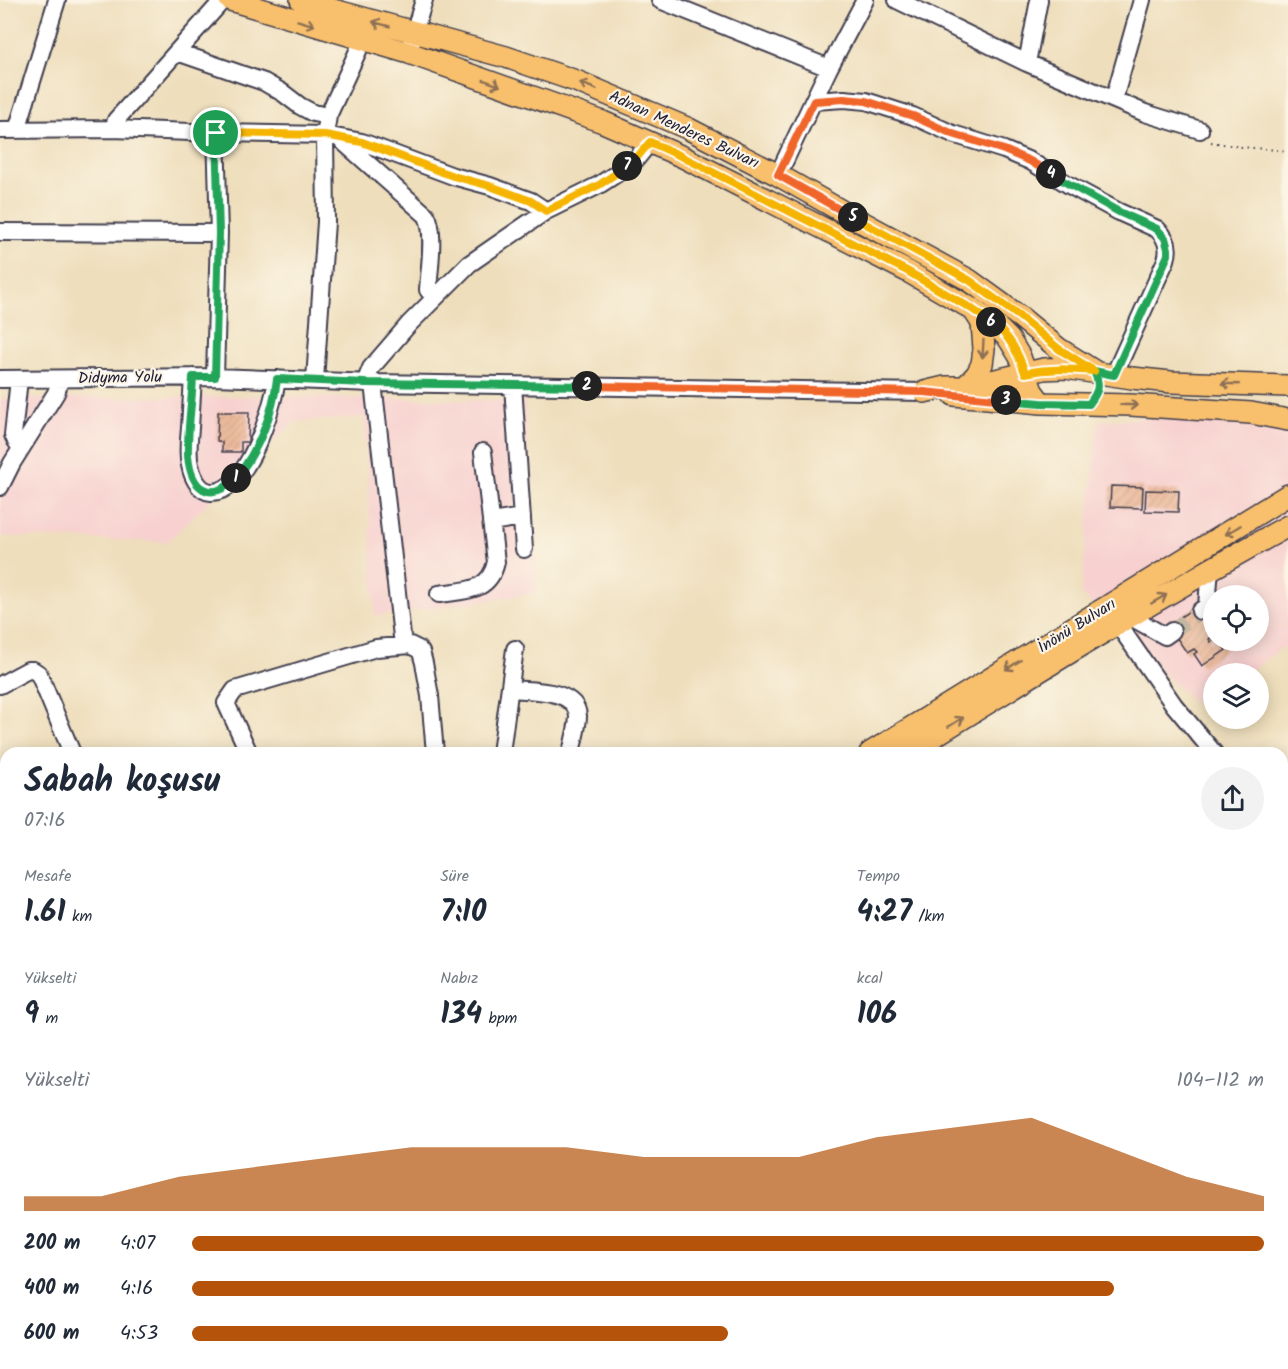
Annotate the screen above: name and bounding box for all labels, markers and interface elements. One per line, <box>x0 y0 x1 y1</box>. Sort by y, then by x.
one-way arrow <box>372 17 391 29</box>
one-way arrow <box>296 18 315 29</box>
one-way arrow <box>482 78 501 89</box>
one-way arrow <box>579 80 597 91</box>
street label: Adnan Menderes Bulvarı <box>605 84 763 176</box>
pin <box>190 107 241 158</box>
icon: arrive <box>199 116 232 149</box>
pin: 7 <box>612 151 642 181</box>
text: 7 <box>623 153 631 178</box>
pin: 4 <box>1036 159 1066 189</box>
text: 4 <box>1047 161 1055 186</box>
pin: 5 <box>838 202 868 232</box>
text: 5 <box>849 204 857 229</box>
pin: 6 <box>976 307 1006 337</box>
text: 6 <box>987 309 995 334</box>
one-way arrow <box>978 339 989 359</box>
street label: Didyma Yolu <box>78 365 163 391</box>
pin: 2 <box>572 371 602 401</box>
text: 2 <box>582 373 592 398</box>
one-way arrow <box>1220 378 1240 389</box>
pin: 3 <box>991 385 1021 415</box>
text: 3 <box>1002 387 1010 412</box>
one-way arrow <box>1118 399 1138 410</box>
pin: 1 <box>221 463 251 493</box>
text: 1 <box>234 465 238 490</box>
one-way arrow <box>1225 524 1242 536</box>
map controls <box>1203 585 1269 729</box>
button: locate <box>1203 585 1269 651</box>
street label: İnönü Bulvarı <box>1033 592 1121 660</box>
one-way arrow <box>1150 592 1167 604</box>
one-way arrow <box>1005 659 1022 671</box>
button: layers <box>1203 663 1269 729</box>
one-way arrow <box>947 716 964 728</box>
text: Sabah koşusu <box>24 756 220 809</box>
button: share <box>1201 767 1264 830</box>
text: 07:16 <box>24 805 66 837</box>
text: Mesafe <box>24 864 71 889</box>
text: Süre <box>440 864 469 889</box>
text: Tempo <box>857 864 900 889</box>
text: 1.61 <box>24 889 66 937</box>
text: 7:10 <box>440 889 486 937</box>
text: 4:27 <box>857 889 912 937</box>
text: km <box>66 904 92 929</box>
text: /km <box>912 904 944 929</box>
text: Yükselti <box>24 966 76 991</box>
text: Nabız <box>440 966 478 991</box>
text: kcal <box>857 966 883 991</box>
text: 9 <box>24 991 39 1039</box>
text: 134 <box>440 991 482 1039</box>
text: 106 <box>857 991 897 1039</box>
text: m <box>39 1006 58 1031</box>
text: bpm <box>482 1006 517 1031</box>
text: Yükselti <box>24 1065 89 1097</box>
text: 104–112 m <box>1176 1065 1264 1097</box>
text: 200 m <box>24 1228 80 1260</box>
text: 4:07 <box>120 1228 155 1260</box>
text: 400 m <box>24 1273 80 1305</box>
text: 4:16 <box>120 1273 153 1305</box>
text: 600 m <box>24 1318 79 1350</box>
text: 4:53 <box>120 1318 158 1350</box>

